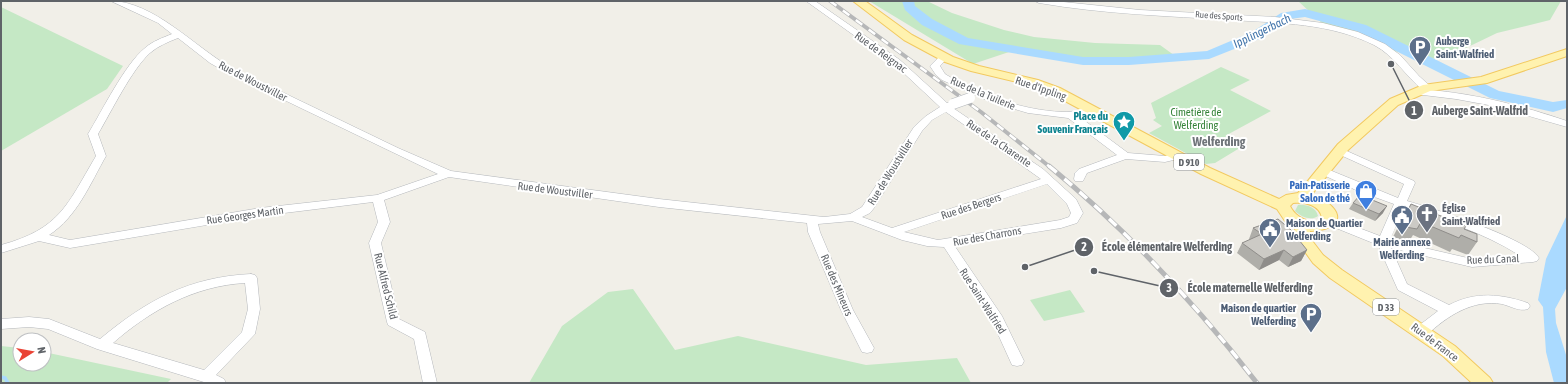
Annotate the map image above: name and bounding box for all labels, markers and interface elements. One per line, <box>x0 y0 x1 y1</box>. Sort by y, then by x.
street label: Rue des Sports <box>1195 9 1243 23</box>
water label: Ipplingerbach <box>1231 11 1293 51</box>
street label: Rue de Reignac <box>853 29 910 75</box>
parking icon: Auberge Saint-Walfried <box>1407 34 1433 67</box>
place label: Auberge Saint-Walfried <box>1435 35 1494 60</box>
street label: Rue de Woustviller <box>217 59 290 104</box>
street label: Rue de la Tuilerie <box>949 74 1017 112</box>
street label: Rue d'Ippling <box>1014 74 1068 102</box>
callout: Auberge Saint-Walfrid <box>1404 98 1536 122</box>
text: 1 <box>1411 104 1417 118</box>
text: Auberge Saint-Walfrid <box>1431 104 1528 118</box>
park label: Cimetière de Welferding <box>1170 106 1222 131</box>
place icon: Place du Souvenir Français <box>1111 109 1137 142</box>
place label: Place du Souvenir Français <box>1038 110 1108 135</box>
street label: Rue de la Charente <box>964 117 1034 169</box>
district label: Welferding <box>1192 134 1246 149</box>
street label: Rue de Woustviller <box>865 136 915 207</box>
road number: D 910 <box>1174 154 1204 170</box>
shop icon: Pain-Patisserie Salon de thé <box>1353 178 1379 211</box>
street label: Rue de Woustviller <box>517 179 594 201</box>
place label: Pain-Patisserie Salon de thé <box>1290 179 1350 204</box>
street label: Rue des Bergers <box>939 191 1003 221</box>
church icon: Église Saint-Walfried <box>1414 201 1440 234</box>
place label: Église Saint-Walfried <box>1442 202 1500 227</box>
public building icon: Mairie annexe Welferding <box>1389 203 1415 236</box>
street label: Rue Georges Martin <box>206 204 284 226</box>
public building icon: Maison de Quartier Welferding <box>1257 216 1283 249</box>
place label: Maison de Quartier Welferding <box>1285 217 1363 242</box>
street label: Rue des Charrons <box>952 224 1022 248</box>
callout: École élémentaire Welferding <box>1074 235 1240 259</box>
place label: Mairie annexe Welferding <box>1373 236 1431 261</box>
text: École élémentaire Welferding <box>1102 239 1233 254</box>
text: 2 <box>1081 240 1087 254</box>
street label: Rue Alfred Schild <box>372 251 400 321</box>
street label: Rue des Mineurs <box>819 252 855 318</box>
street label: Rue du Canal <box>1466 252 1520 266</box>
street label: Rue Saint-Walfried <box>957 266 1009 336</box>
callout: École maternelle Welferding <box>1159 276 1320 300</box>
text: École maternelle Welferding <box>1187 280 1313 295</box>
text: 3 <box>1166 281 1172 295</box>
road number: D 33 <box>1373 299 1399 315</box>
parking icon: Maison de quartier Welferding <box>1298 301 1324 334</box>
place label: Maison de quartier Welferding <box>1221 302 1297 327</box>
street label: Rue de France <box>1409 320 1461 364</box>
north arrow <box>12 332 52 372</box>
text: N <box>35 346 48 354</box>

